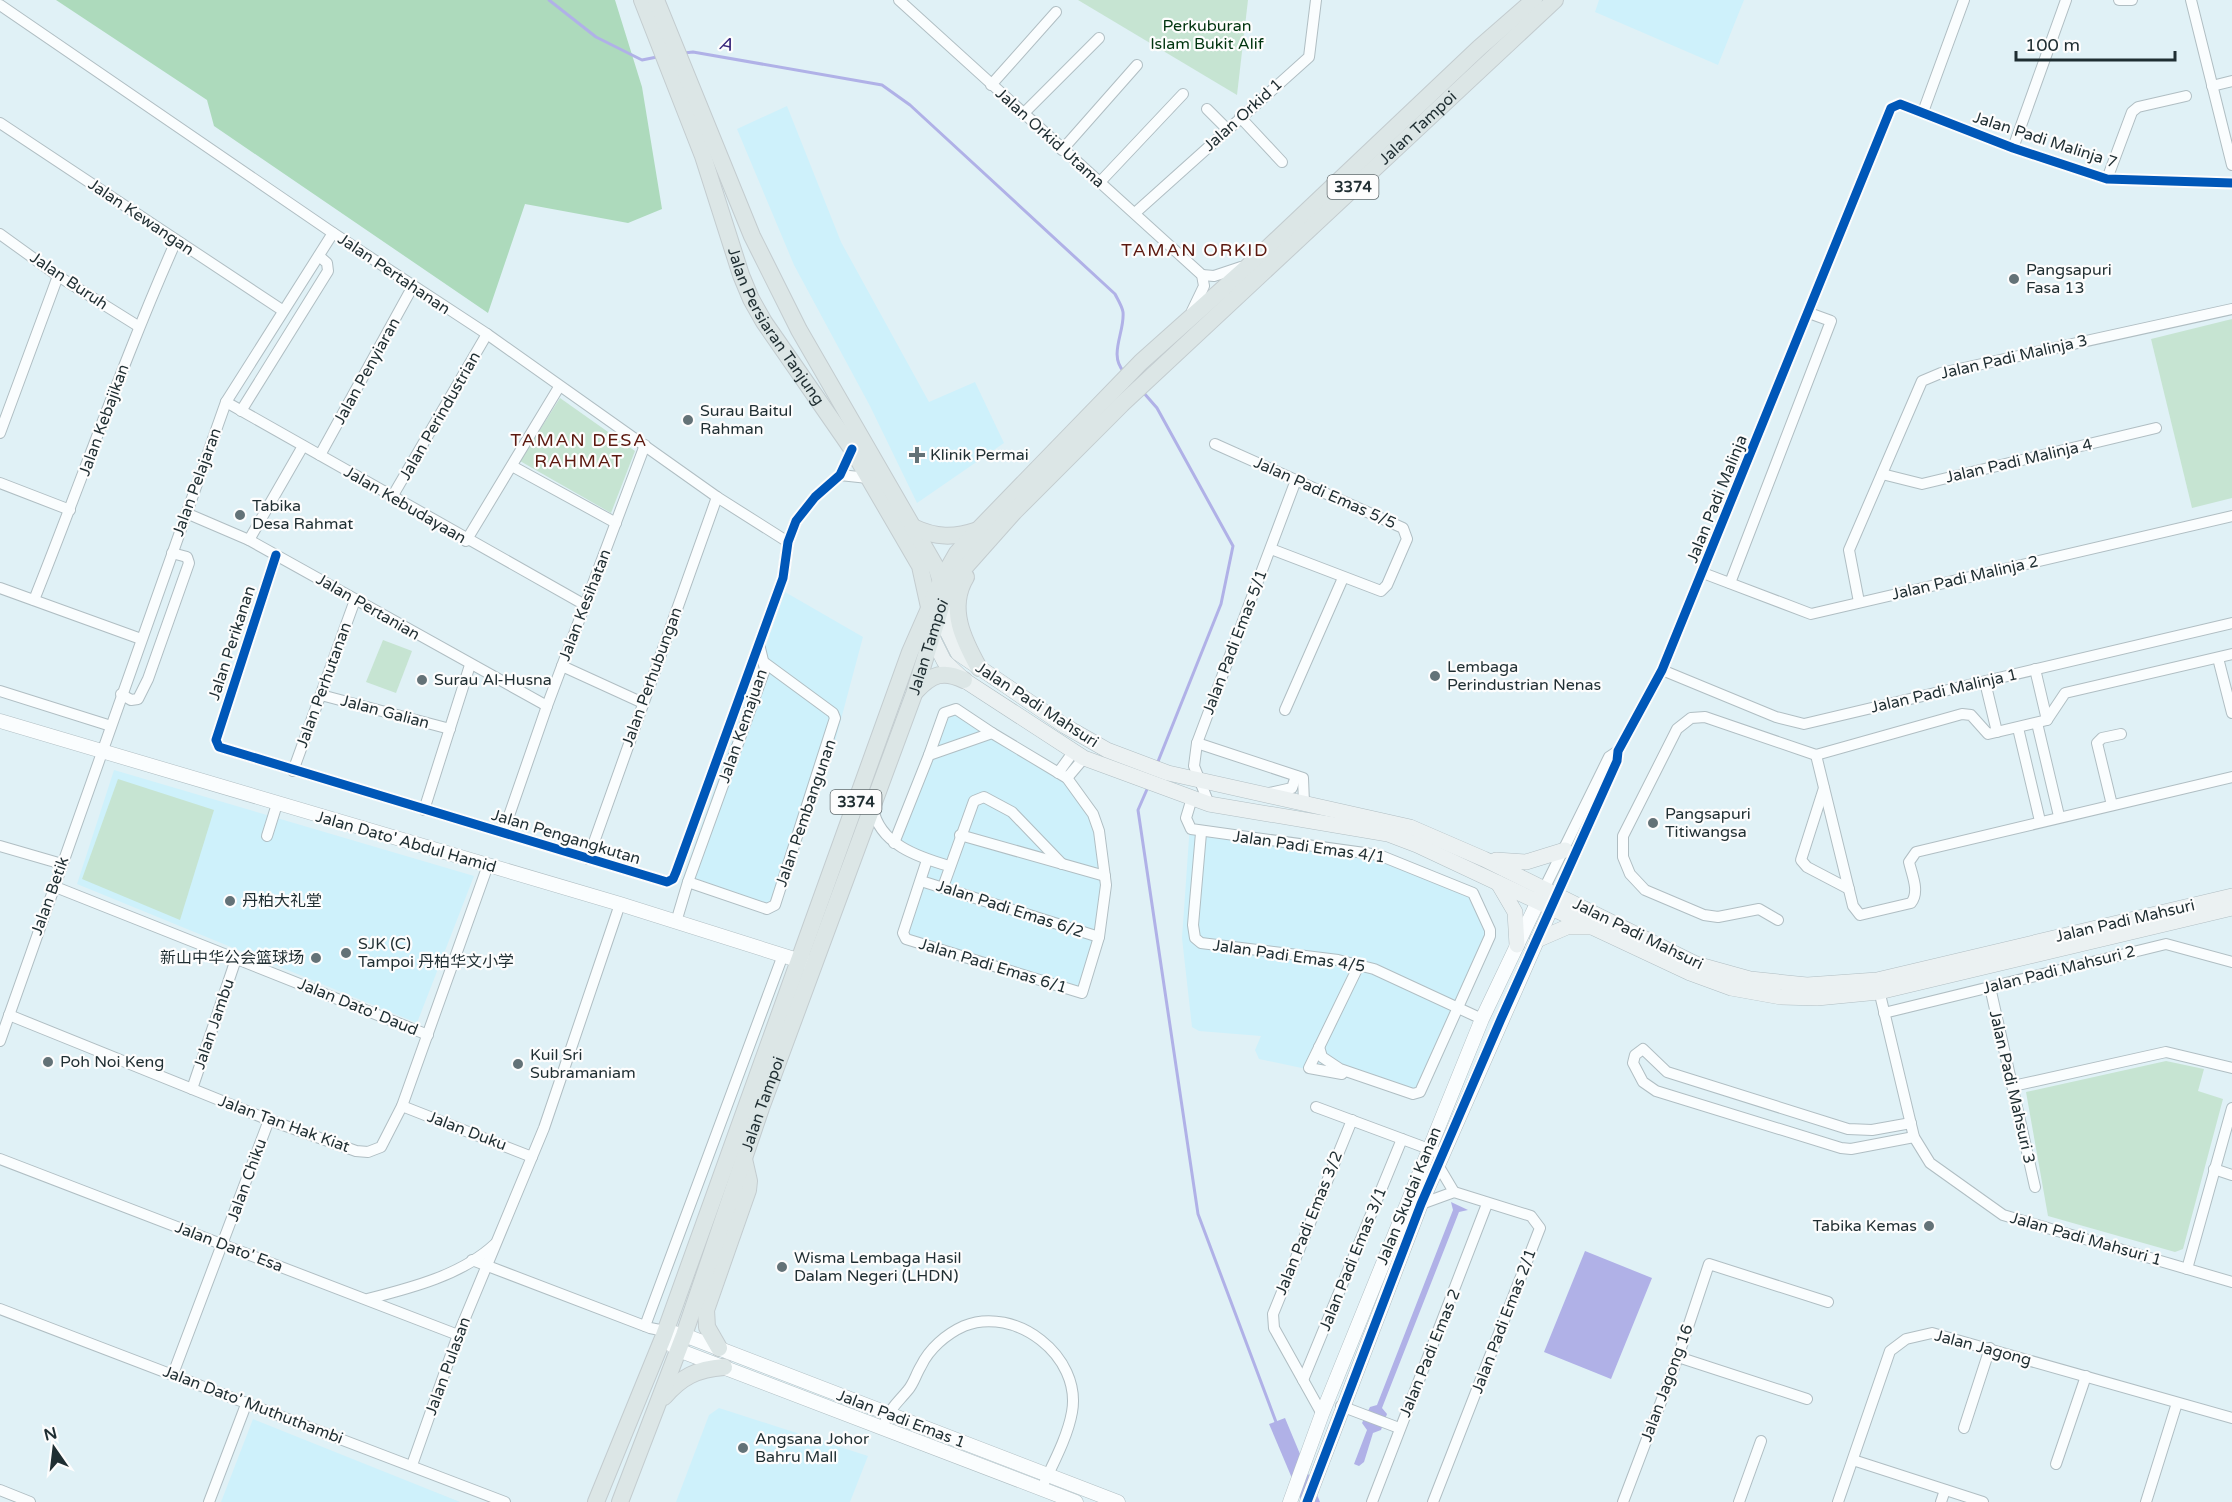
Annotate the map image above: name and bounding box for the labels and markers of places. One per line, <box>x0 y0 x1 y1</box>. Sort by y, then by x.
place label: Pangsapuri Fasa 13 <box>2026 260 2112 298</box>
marker: Pangsapuri Fasa 13 <box>2007 272 2021 286</box>
place label: Surau Baitul Rahman <box>700 401 792 439</box>
marker: Surau Baitul Rahman <box>681 413 695 427</box>
place label: Klinik Permai <box>930 445 1029 465</box>
marker: Klinik Permai <box>908 446 926 464</box>
place label: Tabika Desa Rahmat <box>252 496 353 534</box>
marker: Tabika Desa Rahmat <box>233 508 247 522</box>
place label: Lembaga Perindustrian Nenas <box>1447 657 1601 695</box>
marker: Lembaga Perindustrian Nenas <box>1428 669 1442 683</box>
place label: Surau Al-Husna <box>434 670 552 690</box>
marker: Surau Al-Husna <box>415 673 429 687</box>
place label: Pangsapuri Titiwangsa <box>1665 804 1751 842</box>
marker: Pangsapuri Titiwangsa <box>1646 816 1660 830</box>
place label: 丹柏大礼堂 <box>242 891 322 911</box>
marker: 丹柏大礼堂 <box>223 894 237 908</box>
place label: SJK (C) Tampoi 丹柏华文小学 <box>358 934 514 972</box>
marker: SJK (C) Tampoi 丹柏华文小学 <box>339 946 353 960</box>
place label: 新山中华公会篮球场 <box>160 948 304 968</box>
marker: 新山中华公会篮球场 <box>309 951 323 965</box>
place label: Kuil Sri Subramaniam <box>530 1045 636 1083</box>
place label: Poh Noi Keng <box>60 1052 164 1072</box>
marker: Poh Noi Keng <box>41 1055 55 1069</box>
marker: Kuil Sri Subramaniam <box>511 1057 525 1071</box>
place label: Tabika Kemas <box>1813 1216 1917 1236</box>
marker: Tabika Kemas <box>1922 1219 1936 1233</box>
place label: Wisma Lembaga Hasil Dalam Negeri (LHDN) <box>794 1248 962 1286</box>
marker: Wisma Lembaga Hasil Dalam Negeri (LHDN) <box>775 1260 789 1274</box>
place label: Angsana Johor Bahru Mall <box>755 1429 870 1467</box>
marker: Angsana Johor Bahru Mall <box>736 1441 750 1455</box>

